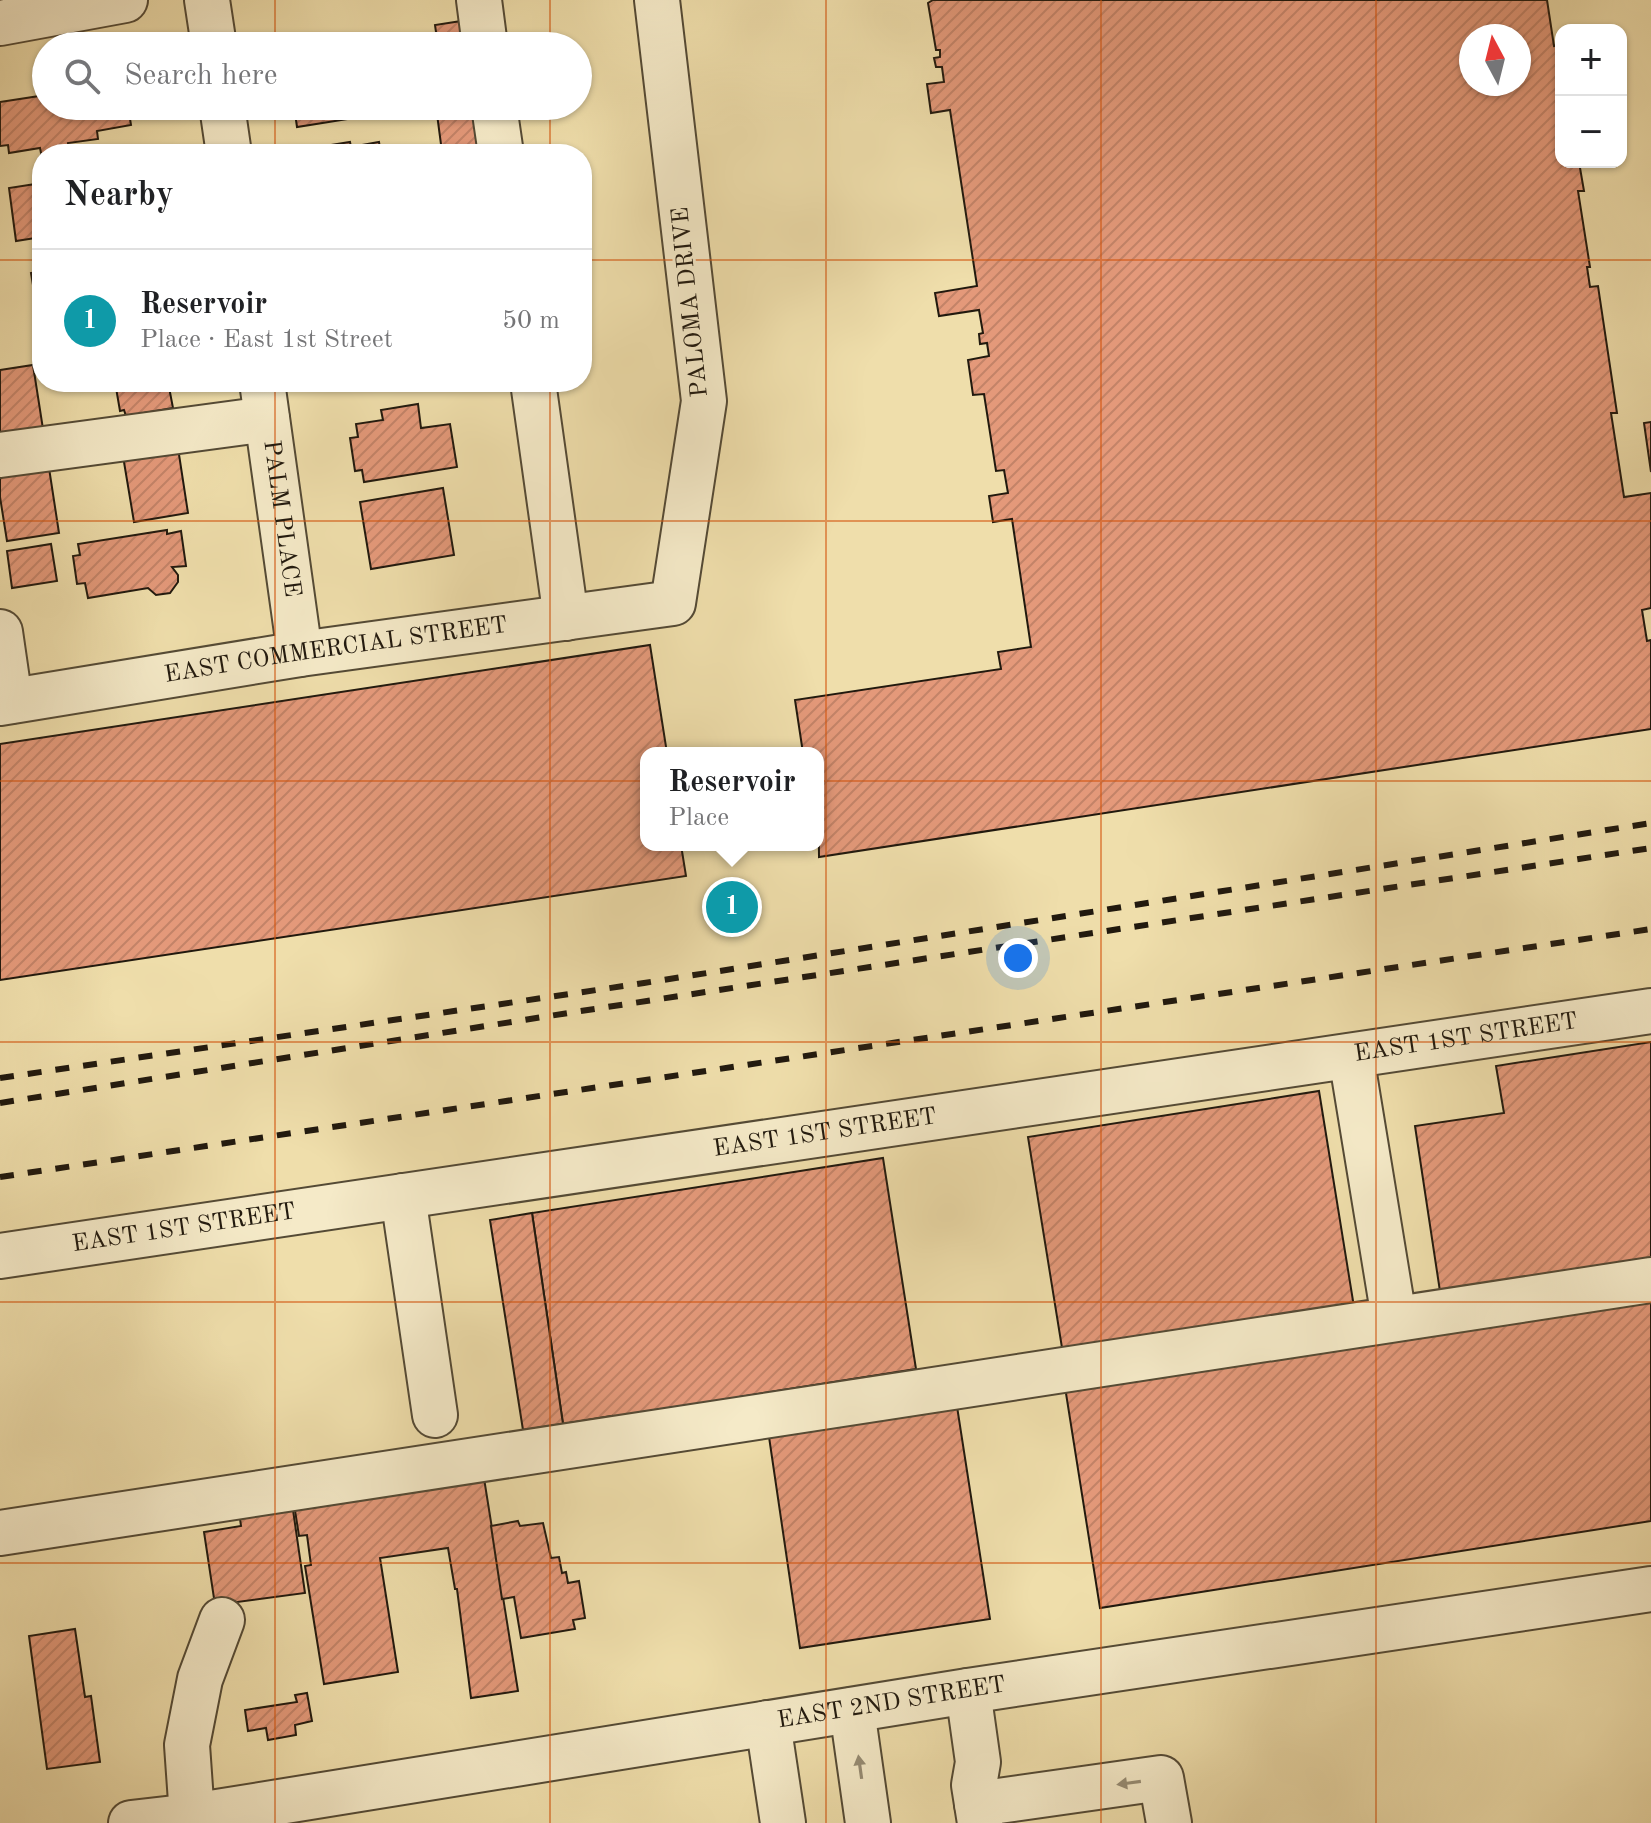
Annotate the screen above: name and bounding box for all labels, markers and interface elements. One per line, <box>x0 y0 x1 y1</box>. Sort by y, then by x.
north arrow <box>1459 24 1531 96</box>
map controls <box>1555 24 1627 168</box>
button: + <box>1555 24 1627 96</box>
search box <box>32 32 592 120</box>
icon: search <box>60 54 104 98</box>
text: Search here <box>124 61 278 91</box>
button: − <box>1555 96 1627 168</box>
text: Nearby <box>64 179 174 213</box>
street label: PALOMA DRIVE <box>669 206 713 398</box>
text: Reservoir <box>140 290 267 320</box>
text: 1 <box>82 308 98 334</box>
text: 50 m <box>502 308 560 334</box>
text: Place · East 1st Street <box>140 327 393 353</box>
street label: PALM PLACE <box>258 439 304 599</box>
street label: EAST COMMERCIAL STREET <box>162 614 509 688</box>
popup <box>640 747 824 851</box>
text: Reservoir <box>668 768 796 798</box>
text: Place <box>668 805 729 831</box>
pin: 1 <box>706 877 758 937</box>
your location <box>998 938 1038 978</box>
street label: EAST 1ST STREET <box>1352 1010 1579 1067</box>
street label: EAST 1ST STREET <box>712 1105 938 1162</box>
street label: EAST 1ST STREET <box>71 1200 297 1257</box>
street label: EAST 2ND STREET <box>776 1674 1007 1734</box>
one-way arrow <box>853 1754 866 1779</box>
one-way arrow <box>1116 1777 1141 1790</box>

